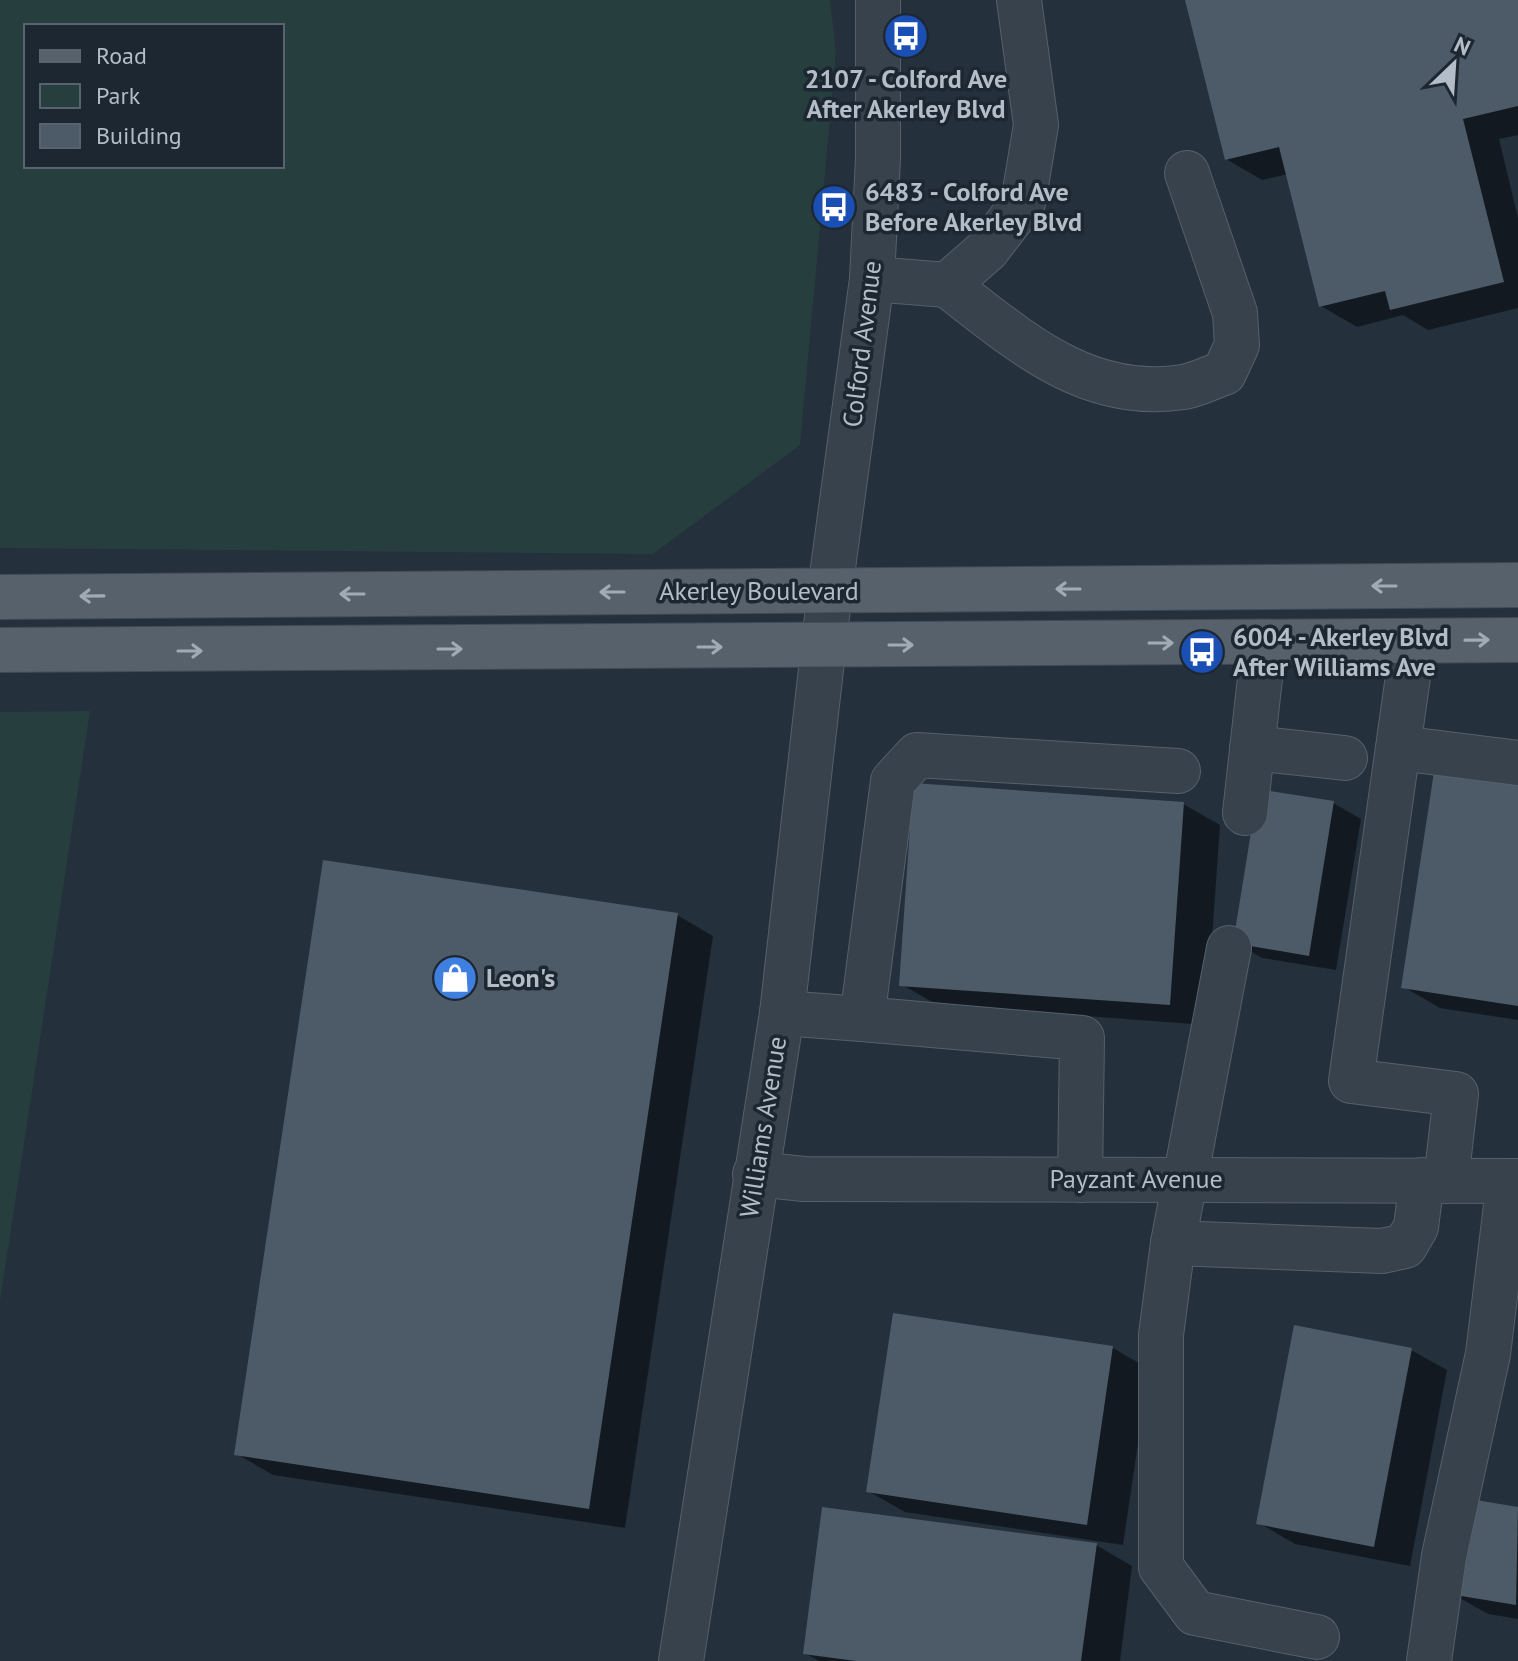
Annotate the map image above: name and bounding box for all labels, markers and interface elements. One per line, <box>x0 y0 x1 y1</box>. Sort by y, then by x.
bus stop icon: 2107 - Colford Ave After Akerley Blvd <box>882 12 930 60</box>
legend <box>24 24 284 168</box>
north arrow <box>1414 24 1494 104</box>
text: N <box>1450 30 1475 62</box>
text: Road <box>96 40 147 71</box>
place label: 2107 - Colford Ave After Akerley Blvd <box>805 62 1007 125</box>
text: Park <box>96 80 141 111</box>
text: Building <box>96 120 182 151</box>
place label: 6483 - Colford Ave Before Akerley Blvd <box>865 175 1082 238</box>
bus stop icon: 6483 - Colford Ave Before Akerley Blvd <box>810 183 858 231</box>
street label: Colford Avenue <box>835 259 888 429</box>
street label: Akerley Boulevard <box>659 574 859 607</box>
one-way arrow <box>1371 578 1398 594</box>
one-way arrow <box>1055 581 1082 597</box>
one-way arrow <box>599 584 626 600</box>
one-way arrow <box>339 586 366 602</box>
one-way arrow <box>79 588 106 604</box>
place label: 6004 - Akerley Blvd After Williams Ave <box>1233 620 1449 683</box>
bus stop icon: 6004 - Akerley Blvd After Williams Ave <box>1178 628 1226 676</box>
one-way arrow <box>1463 632 1490 648</box>
one-way arrow <box>1147 635 1174 651</box>
one-way arrow <box>887 637 914 653</box>
one-way arrow <box>696 639 723 654</box>
one-way arrow <box>436 641 463 657</box>
one-way arrow <box>176 643 203 659</box>
shop icon: Leon's <box>431 954 479 1002</box>
place label: Leon's <box>486 961 555 994</box>
street label: Williams Avenue <box>732 1034 793 1220</box>
street label: Payzant Avenue <box>1049 1162 1223 1195</box>

